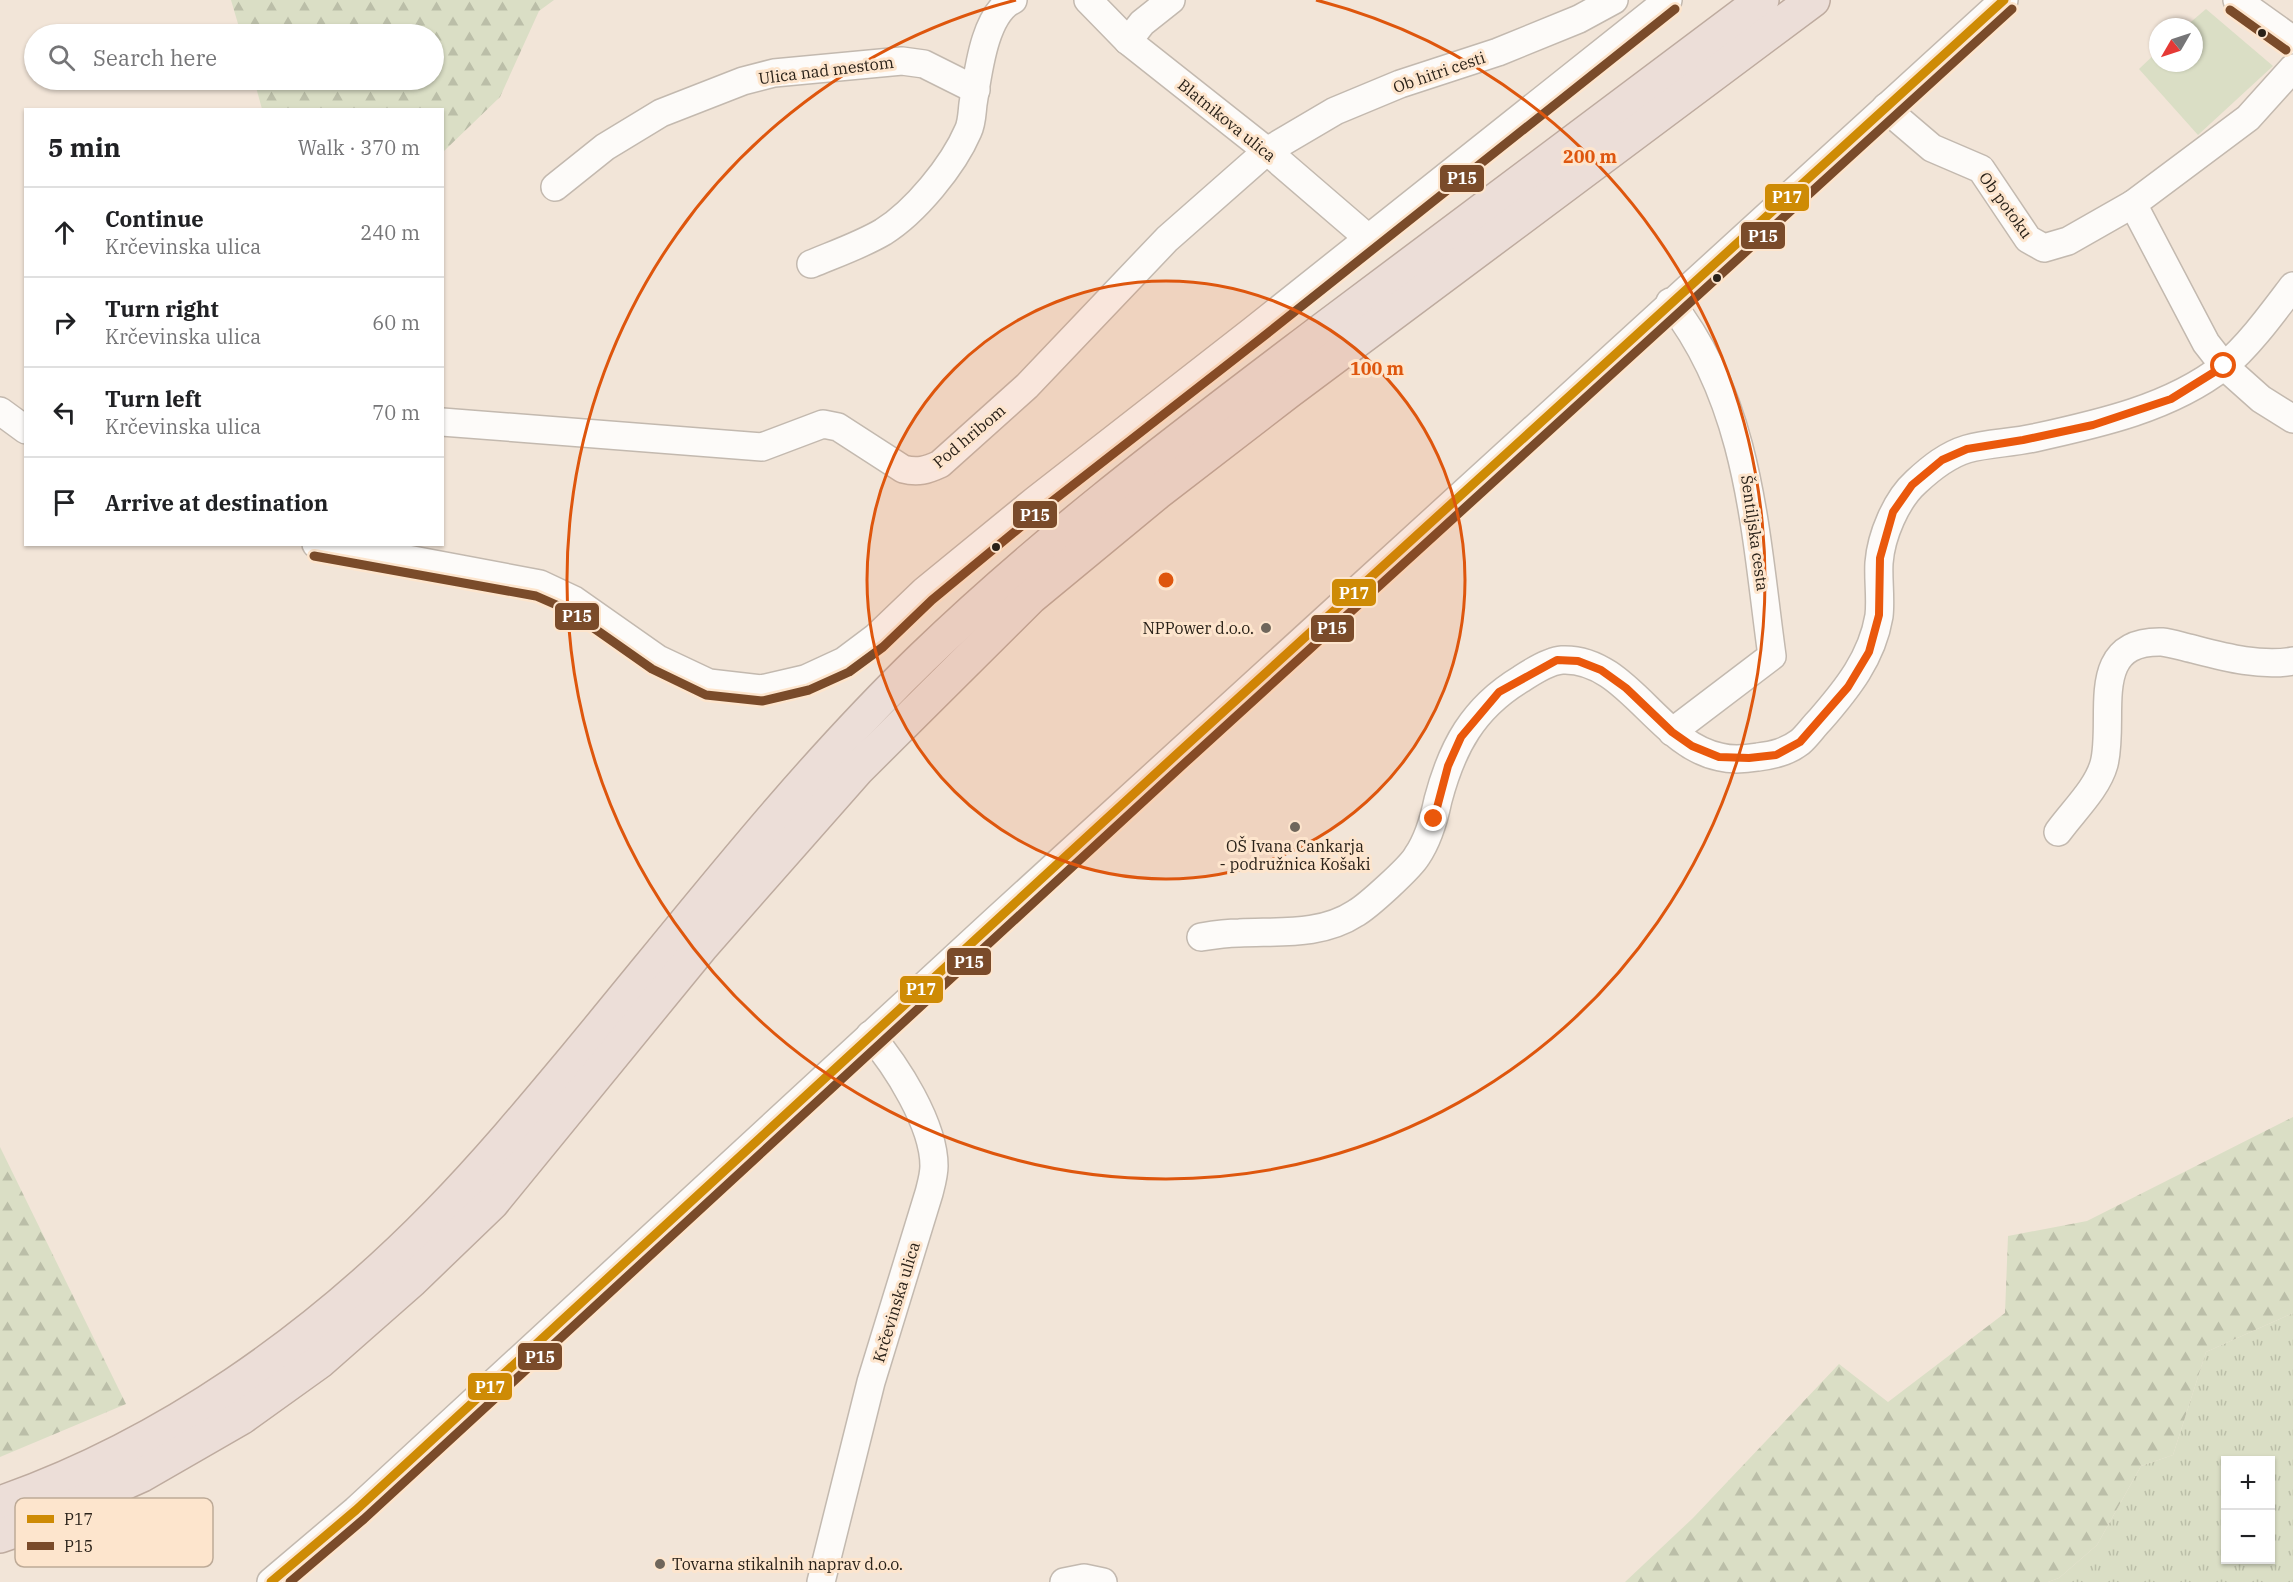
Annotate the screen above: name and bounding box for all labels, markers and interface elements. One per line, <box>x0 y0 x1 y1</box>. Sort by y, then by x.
north arrow <box>2149 18 2203 72</box>
search box <box>24 24 444 90</box>
unlabelled marker <box>2256 27 2268 39</box>
icon: search <box>45 41 78 74</box>
text: Search here <box>93 43 217 72</box>
street label: Ob hitri cesti <box>1390 47 1488 97</box>
street label: Ulica nad mestom <box>757 52 895 88</box>
street label: Blatnikova ulica <box>1174 74 1280 166</box>
text: 5 min <box>48 130 121 164</box>
text: Walk · 370 m <box>298 134 420 161</box>
text: 200 m <box>1563 145 1618 168</box>
line badge: P15 <box>1439 164 1485 193</box>
text: P15 <box>1447 168 1477 188</box>
street label: Ob potoku <box>1975 168 2037 242</box>
line badge: P17 <box>1764 183 1810 212</box>
text: P17 <box>1772 187 1802 207</box>
text: Continue <box>105 204 204 233</box>
icon: ahead <box>48 216 81 249</box>
text: 240 m <box>360 219 420 246</box>
line badge: P15 <box>1740 221 1786 250</box>
text: P15 <box>1748 226 1778 246</box>
text: Krčevinska ulica <box>105 233 261 260</box>
unlabelled marker <box>1711 272 1723 284</box>
text: Turn right <box>105 294 219 323</box>
icon: right <box>48 306 81 339</box>
text: 60 m <box>372 309 420 336</box>
text: Krčevinska ulica <box>105 323 261 350</box>
route start <box>2210 352 2236 378</box>
text: 100 m <box>1350 357 1405 380</box>
text: Turn left <box>105 384 201 413</box>
icon: left <box>48 396 81 429</box>
text: 70 m <box>372 399 420 426</box>
street label: Pod hribom <box>929 400 1009 472</box>
text: Krčevinska ulica <box>105 413 261 440</box>
street label: Šentiljska cesta <box>1737 474 1774 593</box>
icon: arrive <box>48 486 81 519</box>
text: Arrive at destination <box>105 488 328 517</box>
line badge: P15 <box>1012 500 1058 529</box>
text: P15 <box>1020 505 1050 525</box>
unlabelled marker <box>990 541 1002 553</box>
centre of rings <box>1156 570 1176 590</box>
line badge: P17 <box>1331 578 1377 607</box>
text: P17 <box>1339 583 1369 603</box>
line badge: P15 <box>554 602 600 631</box>
text: P15 <box>562 606 592 626</box>
line badge: P15 <box>1310 614 1355 643</box>
place label: NPPower d.o.o. <box>1142 618 1254 638</box>
text: P15 <box>1317 618 1347 638</box>
marker: NPPower d.o.o. <box>1259 621 1273 635</box>
route end <box>1420 805 1446 831</box>
marker: OŠ Ivana Cankarja - podružnica Košaki <box>1288 820 1302 834</box>
place label: OŠ Ivana Cankarja - podružnica Košaki <box>1219 835 1371 874</box>
line badge: P15 <box>946 947 992 976</box>
text: P15 <box>954 952 984 972</box>
line badge: P17 <box>899 975 944 1004</box>
text: P17 <box>906 979 936 999</box>
street label: Krčevinska ulica <box>868 1239 924 1365</box>
line badge: P15 <box>517 1342 563 1371</box>
text: P15 <box>525 1347 555 1367</box>
line badge: P17 <box>467 1372 513 1401</box>
text: P17 <box>475 1377 505 1397</box>
map controls <box>2221 1456 2275 1564</box>
button: + <box>2221 1456 2275 1510</box>
legend <box>15 1498 213 1567</box>
text: P17 <box>64 1509 93 1529</box>
button: − <box>2221 1510 2275 1564</box>
text: P15 <box>64 1536 93 1556</box>
place label: Tovarna stikalnih naprav d.o.o. <box>672 1554 903 1574</box>
marker: Tovarna stikalnih naprav d.o.o. <box>653 1557 667 1571</box>

